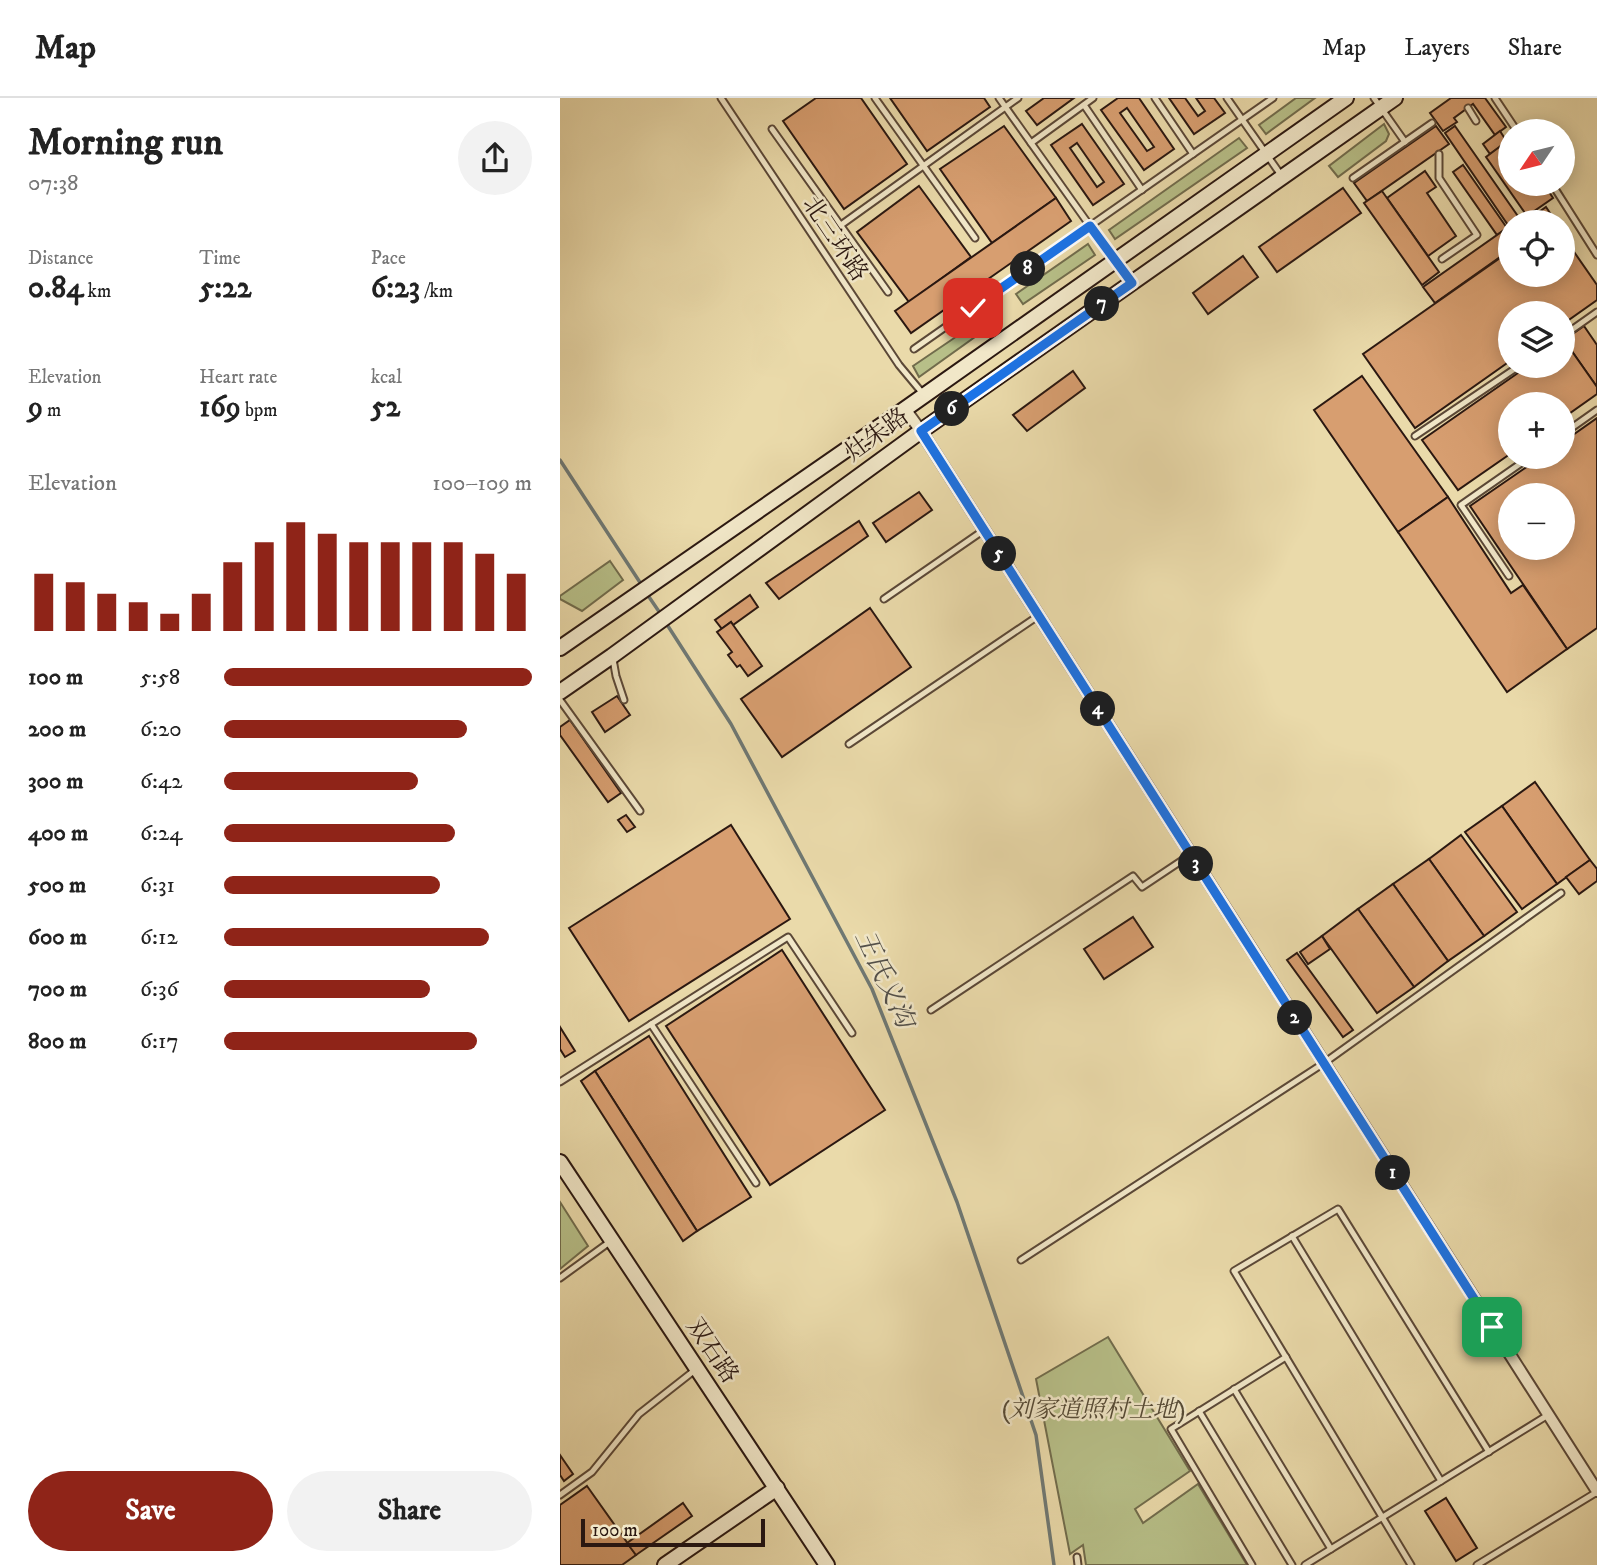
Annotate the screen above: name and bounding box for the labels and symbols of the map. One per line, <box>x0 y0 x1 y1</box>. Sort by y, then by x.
north arrow <box>1498 119 1575 196</box>
street label: 北三环路 <box>796 191 874 287</box>
pin: 8 <box>1010 252 1046 286</box>
pin <box>943 278 1003 338</box>
pin: 7 <box>1084 286 1120 322</box>
pin: 6 <box>934 392 970 426</box>
street label: 灶朱路 <box>839 402 915 468</box>
pin: 5 <box>982 536 1017 572</box>
pin: 4 <box>1080 692 1116 726</box>
pin: 3 <box>1178 846 1214 882</box>
water label: 王氏义沟 <box>847 925 923 1037</box>
pin: 2 <box>1278 1000 1312 1035</box>
pin: 1 <box>1376 1156 1410 1190</box>
pin <box>1462 1297 1522 1357</box>
street label: 双石路 <box>679 1313 745 1389</box>
park label: (刘家道照村土地) <box>1001 1395 1185 1425</box>
scale bar <box>581 1516 765 1548</box>

